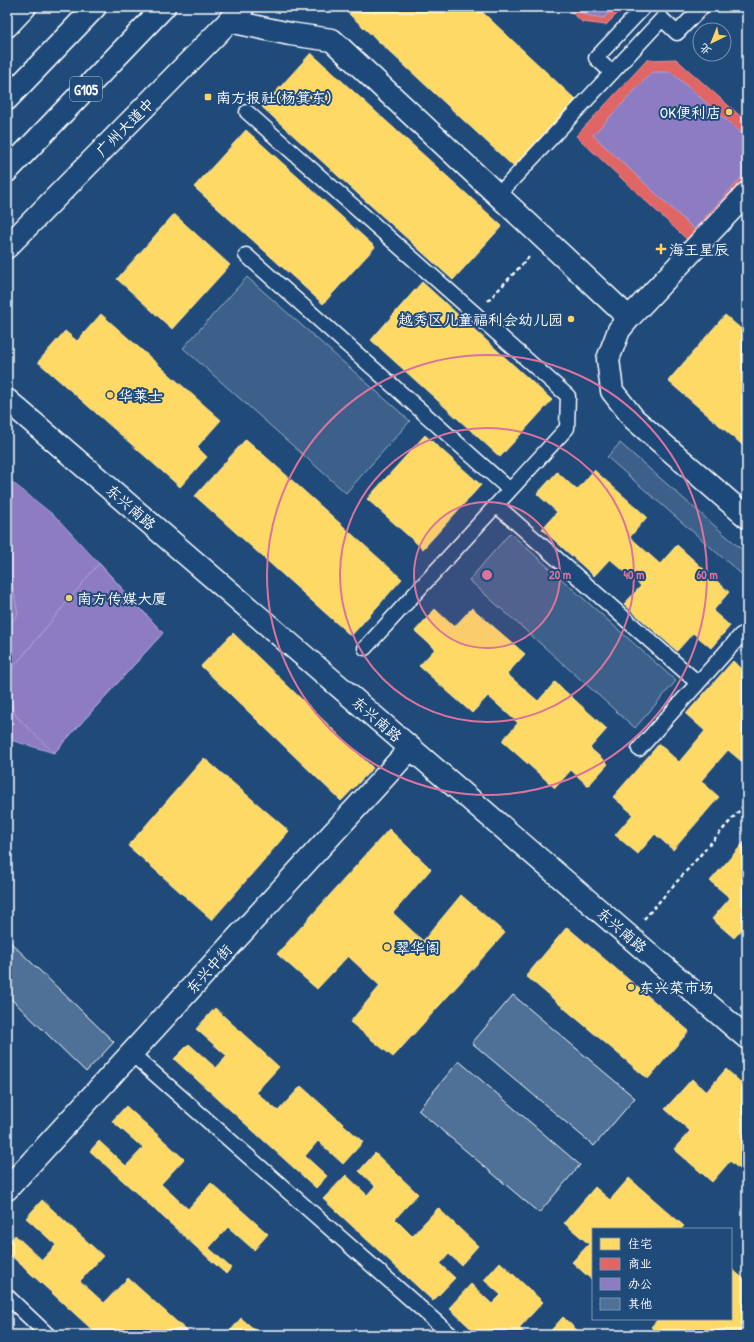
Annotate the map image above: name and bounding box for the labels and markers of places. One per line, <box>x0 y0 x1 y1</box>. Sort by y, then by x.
place label: 南方报社(杨箕东) <box>216 87 331 108</box>
marker: 南方报社(杨箕东) <box>203 92 213 102</box>
place label: OK便利店 <box>660 102 721 123</box>
marker: OK便利店 <box>724 107 734 117</box>
place label: 海王星辰 <box>669 239 729 260</box>
marker: 海王星辰 <box>656 244 666 254</box>
place label: 越秀区儿童福利会幼儿园 <box>398 309 563 330</box>
marker: 越秀区儿童福利会幼儿园 <box>566 314 576 324</box>
place label: 华莱士 <box>118 385 163 406</box>
marker: 华莱士 <box>105 390 115 400</box>
centre of rings <box>480 568 494 582</box>
place label: 南方传媒大厦 <box>77 588 167 609</box>
marker: 南方传媒大厦 <box>64 593 74 603</box>
place label: 翠华阁 <box>395 937 440 958</box>
marker: 翠华阁 <box>382 942 392 952</box>
place label: 东兴菜市场 <box>639 977 714 998</box>
marker: 东兴菜市场 <box>626 982 636 992</box>

